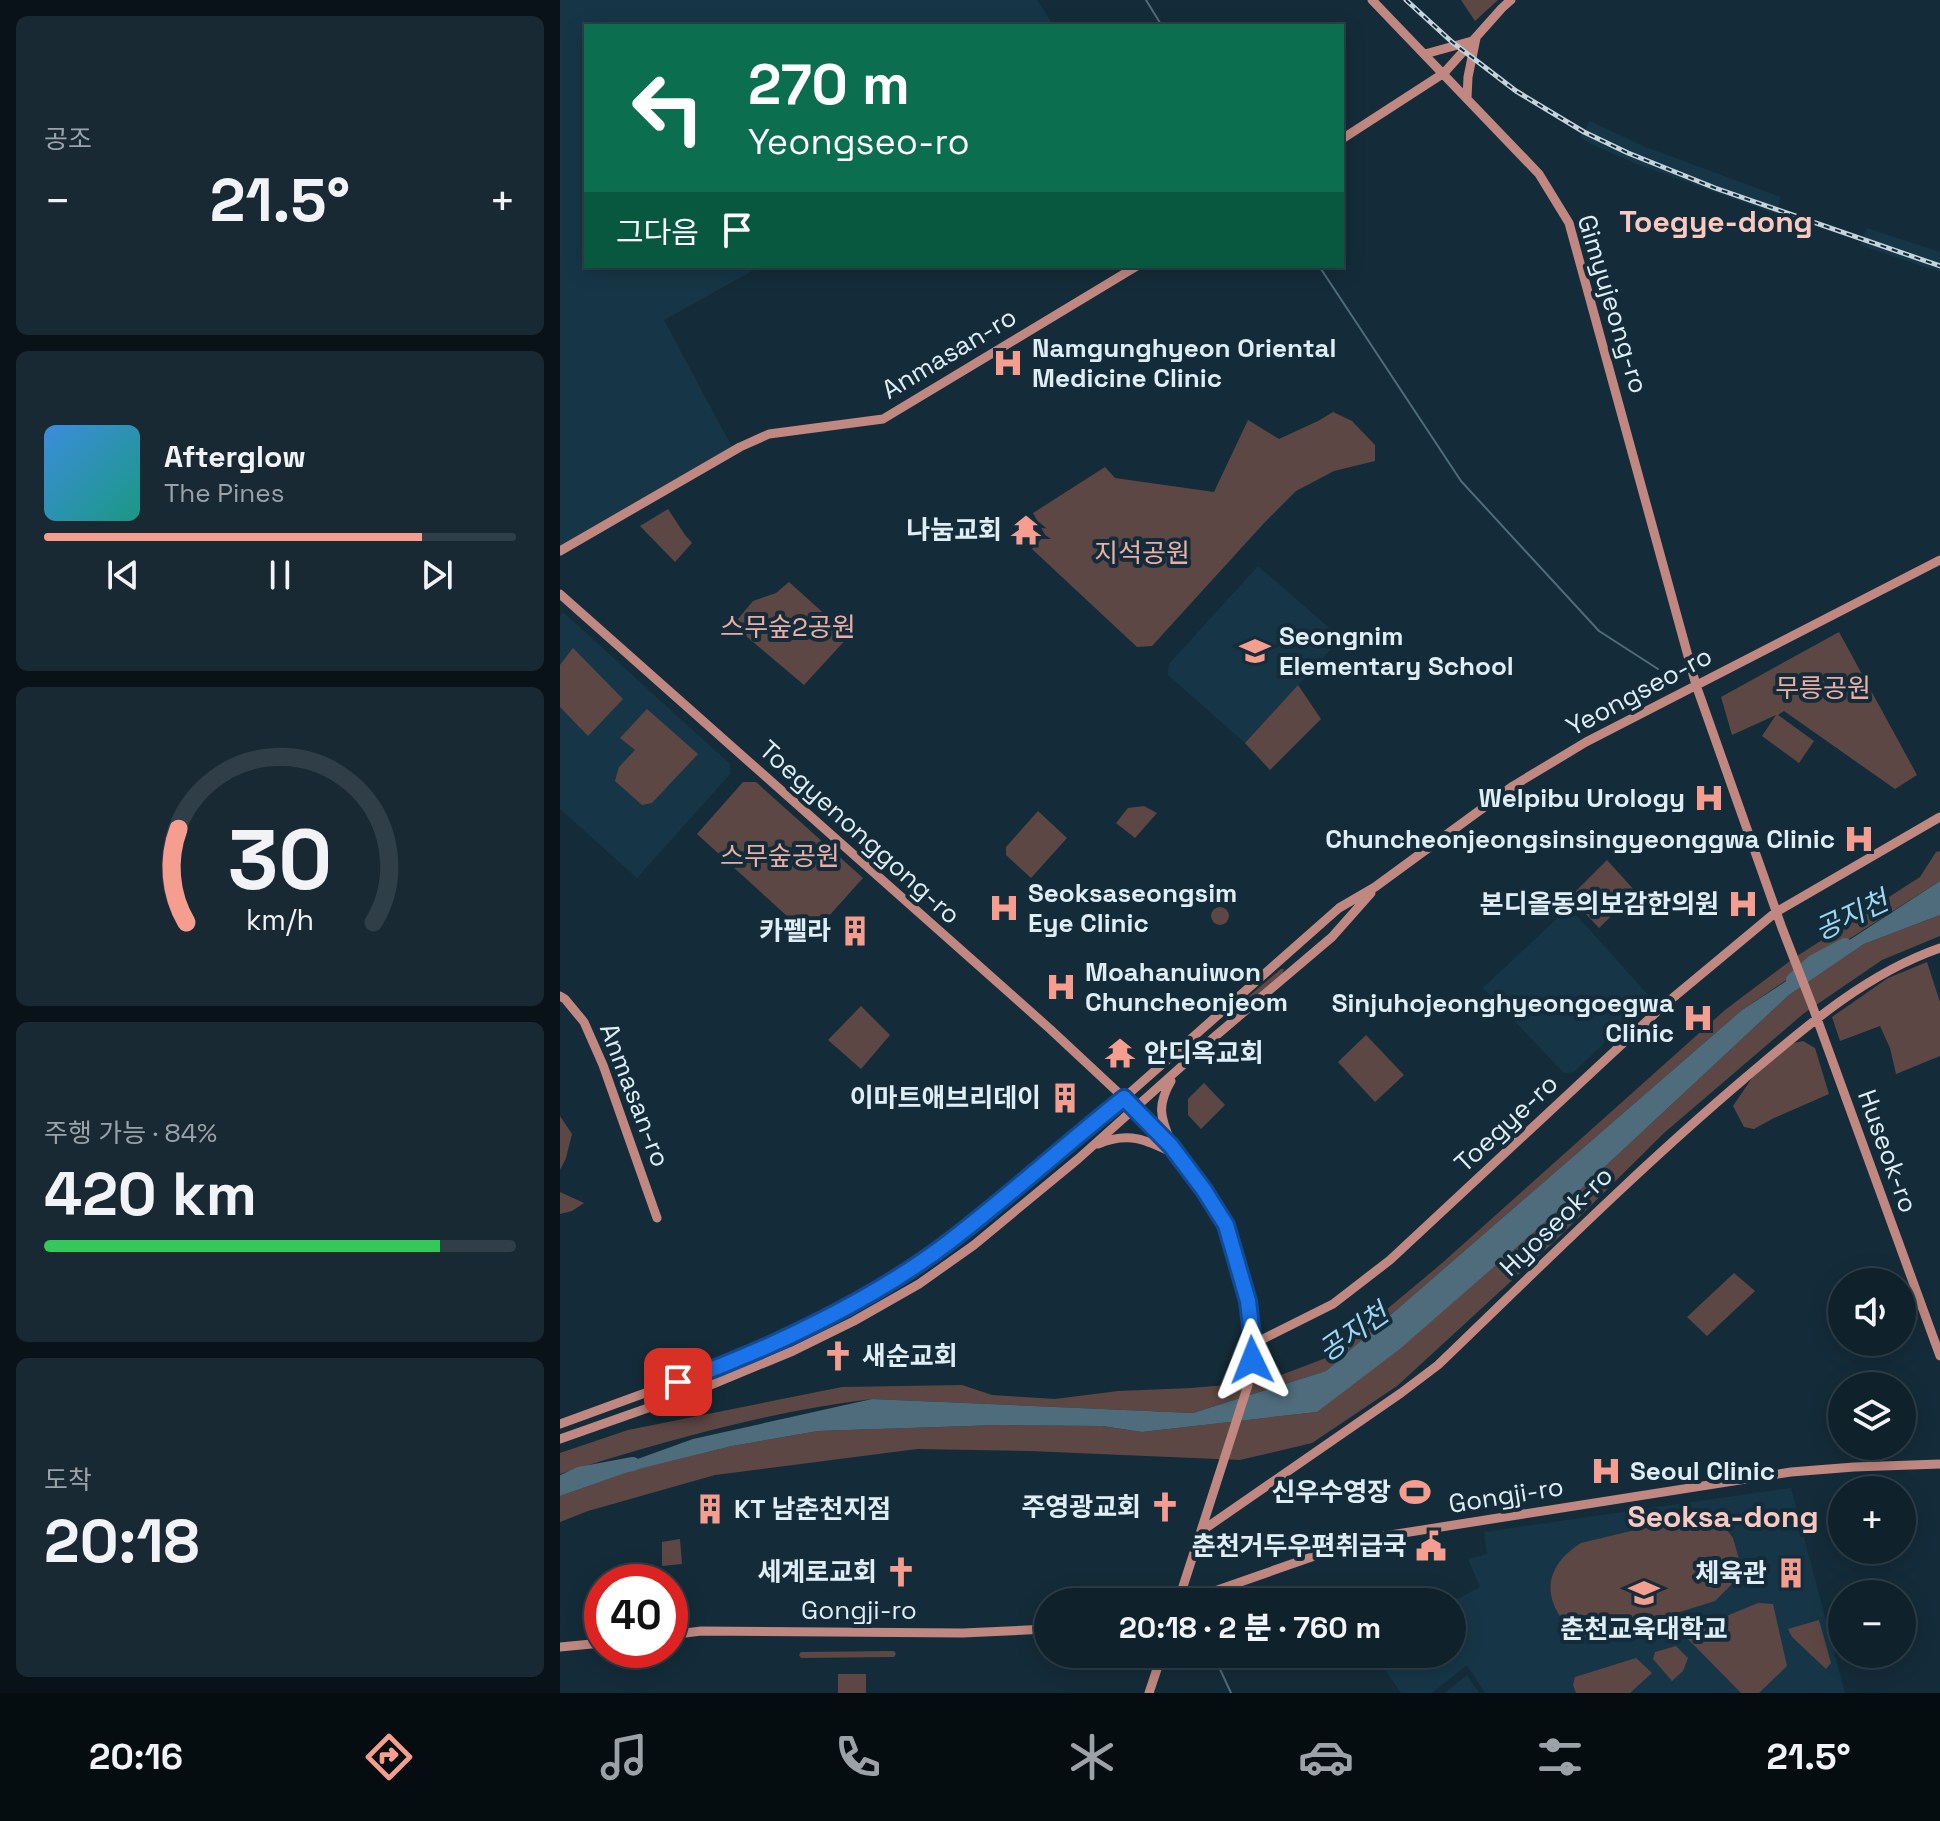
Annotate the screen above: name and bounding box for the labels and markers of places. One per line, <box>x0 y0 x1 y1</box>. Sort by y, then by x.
place label: Namgunghyeon Oriental Medicine Clinic <box>1032 331 1336 395</box>
hospital icon: Namgunghyeon Oriental Medicine Clinic <box>991 346 1025 380</box>
place label: 나눔교회 <box>906 513 1002 547</box>
temple icon: 나눔교회 <box>1009 513 1043 547</box>
place label: Seongnim Elementary School <box>1279 619 1514 683</box>
school or university icon: Seongnim Elementary School <box>1238 634 1272 668</box>
place label: Welpibu Urology <box>1479 781 1685 815</box>
hospital icon: Welpibu Urology <box>1692 781 1726 815</box>
place label: Chuncheonjeongsinsingyeonggwa Clinic <box>1325 822 1835 856</box>
hospital icon: Chuncheonjeongsinsingyeonggwa Clinic <box>1842 822 1876 856</box>
place label: Seoksaseongsim Eye Clinic <box>1028 876 1237 940</box>
place label: 본디올동의보감한의원 <box>1480 887 1719 921</box>
hospital icon: 본디올동의보감한의원 <box>1726 887 1760 921</box>
hospital icon: Seoksaseongsim Eye Clinic <box>987 891 1021 925</box>
place label: 카펠라 <box>759 914 831 948</box>
building icon: 카펠라 <box>838 914 872 948</box>
place label: Moahanuiwon Chuncheonjeom <box>1085 955 1288 1019</box>
hospital icon: Moahanuiwon Chuncheonjeom <box>1044 970 1078 1004</box>
place label: Sinjuhojeonghyeongoegwa Clinic <box>1332 986 1674 1050</box>
hospital icon: Sinjuhojeonghyeongoegwa Clinic <box>1681 1001 1715 1035</box>
temple icon: 안디옥교회 <box>1103 1036 1137 1070</box>
place label: 안디옥교회 <box>1144 1036 1264 1070</box>
place label: 이마트애브리데이 <box>850 1081 1041 1115</box>
building icon: 이마트애브리데이 <box>1048 1081 1082 1115</box>
church icon: 새순교회 <box>821 1339 855 1373</box>
place label: 새순교회 <box>862 1339 958 1373</box>
pin <box>644 1348 712 1416</box>
hospital icon: Seoul Clinic <box>1589 1454 1623 1488</box>
place label: Seoul Clinic <box>1630 1454 1775 1488</box>
place label: 신우수영장 <box>1271 1475 1391 1509</box>
sports icon: 신우수영장 <box>1398 1475 1432 1509</box>
place label: 주영광교회 <box>1021 1490 1141 1524</box>
church icon: 주영광교회 <box>1148 1490 1182 1524</box>
building icon: KT 남춘천지점 <box>693 1492 727 1526</box>
place label: KT 남춘천지점 <box>734 1492 891 1526</box>
place label: 춘천거두우편취급국 <box>1192 1529 1407 1563</box>
public building icon: 춘천거두우편취급국 <box>1414 1529 1448 1563</box>
place label: 세계로교회 <box>757 1555 877 1589</box>
church icon: 세계로교회 <box>884 1555 918 1589</box>
place label: 체육관 <box>1695 1556 1767 1590</box>
building icon: 체육관 <box>1774 1556 1808 1590</box>
school or university icon: 춘천교육대학교 <box>1627 1576 1661 1610</box>
place label: 춘천교육대학교 <box>1560 1612 1728 1646</box>

